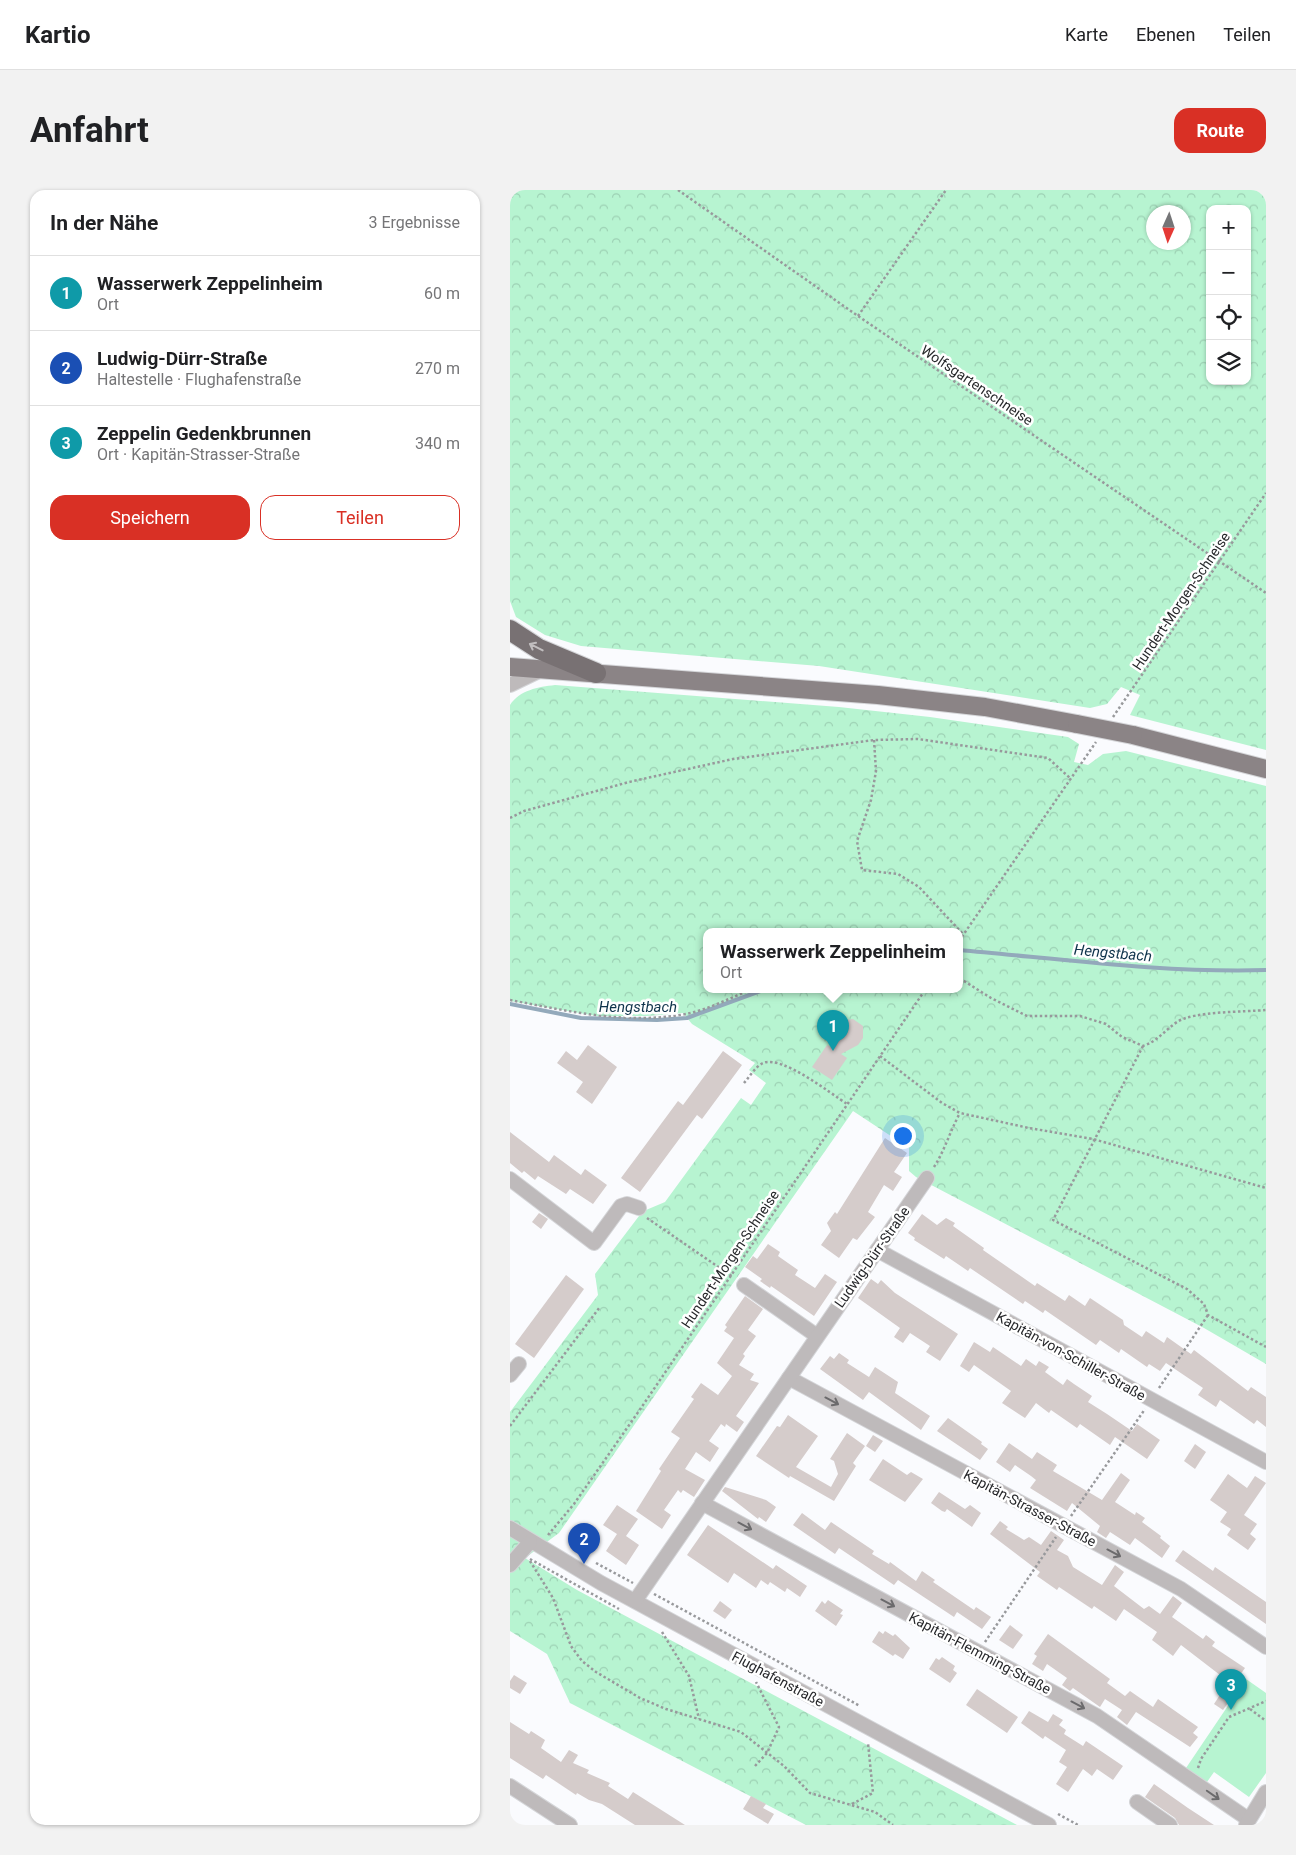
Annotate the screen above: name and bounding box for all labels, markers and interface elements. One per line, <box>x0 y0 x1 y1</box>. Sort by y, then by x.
text: Kartio <box>25 21 91 49</box>
text: Karte <box>1065 24 1108 45</box>
text: Ebenen <box>1136 24 1195 45</box>
text: Teilen <box>1223 24 1271 45</box>
button: Route <box>1174 108 1266 153</box>
text: Anfahrt <box>30 110 149 151</box>
north arrow <box>1146 205 1191 250</box>
map controls <box>1206 205 1251 385</box>
button: + <box>1206 205 1251 250</box>
text: In der Nähe <box>50 211 158 235</box>
text: 3 Ergebnisse <box>368 213 460 232</box>
button: − <box>1206 250 1251 295</box>
text: Wasserwerk Zeppelinheim <box>97 272 323 295</box>
text: 1 <box>61 284 71 303</box>
text: 60 m <box>424 284 460 303</box>
text: Ort <box>97 295 119 314</box>
button: locate <box>1206 295 1251 340</box>
button: layers <box>1206 340 1251 385</box>
street label: Wolfsgartenschneise <box>918 342 1036 428</box>
text: Ludwig-Dürr-Straße <box>97 347 267 370</box>
text: 2 <box>61 359 71 378</box>
text: 270 m <box>415 359 460 378</box>
text: Haltestelle · Flughafenstraße <box>97 370 301 389</box>
text: Zeppelin Gedenkbrunnen <box>97 422 311 445</box>
text: 3 <box>61 434 71 453</box>
text: 340 m <box>415 434 460 453</box>
text: Ort · Kapitän-Strasser-Straße <box>97 445 300 464</box>
button: Speichern <box>50 495 250 540</box>
button: Teilen <box>260 495 460 540</box>
street label: Hundert-Morgen-Schneise <box>1129 529 1233 673</box>
one-way arrow <box>529 642 544 651</box>
popup <box>703 928 963 993</box>
text: Wasserwerk Zeppelinheim <box>720 940 946 963</box>
water label: Hengstbach <box>1073 941 1153 965</box>
text: Ort <box>720 963 742 982</box>
water label: Hengstbach <box>599 998 677 1016</box>
pin: 1 <box>817 1010 849 1051</box>
your location <box>890 1123 916 1149</box>
street label: Hundert-Morgen-Schneise <box>678 1187 782 1331</box>
street label: Ludwig-Dürr-Straße <box>831 1203 913 1311</box>
street label: Kapitän-von-Schiller-Straße <box>994 1308 1148 1404</box>
one-way arrow <box>824 1397 839 1406</box>
street label: Kapitän-Strasser-Straße <box>961 1466 1099 1550</box>
one-way arrow <box>737 1522 752 1531</box>
pin: 2 <box>568 1523 600 1564</box>
one-way arrow <box>1106 1548 1121 1558</box>
one-way arrow <box>881 1598 896 1608</box>
street label: Kapitän-Flemming-Straße <box>906 1609 1054 1697</box>
street label: Flughafenstraße <box>729 1648 827 1710</box>
pin: 3 <box>1215 1669 1247 1710</box>
one-way arrow <box>1070 1700 1085 1710</box>
one-way arrow <box>1206 1790 1220 1800</box>

